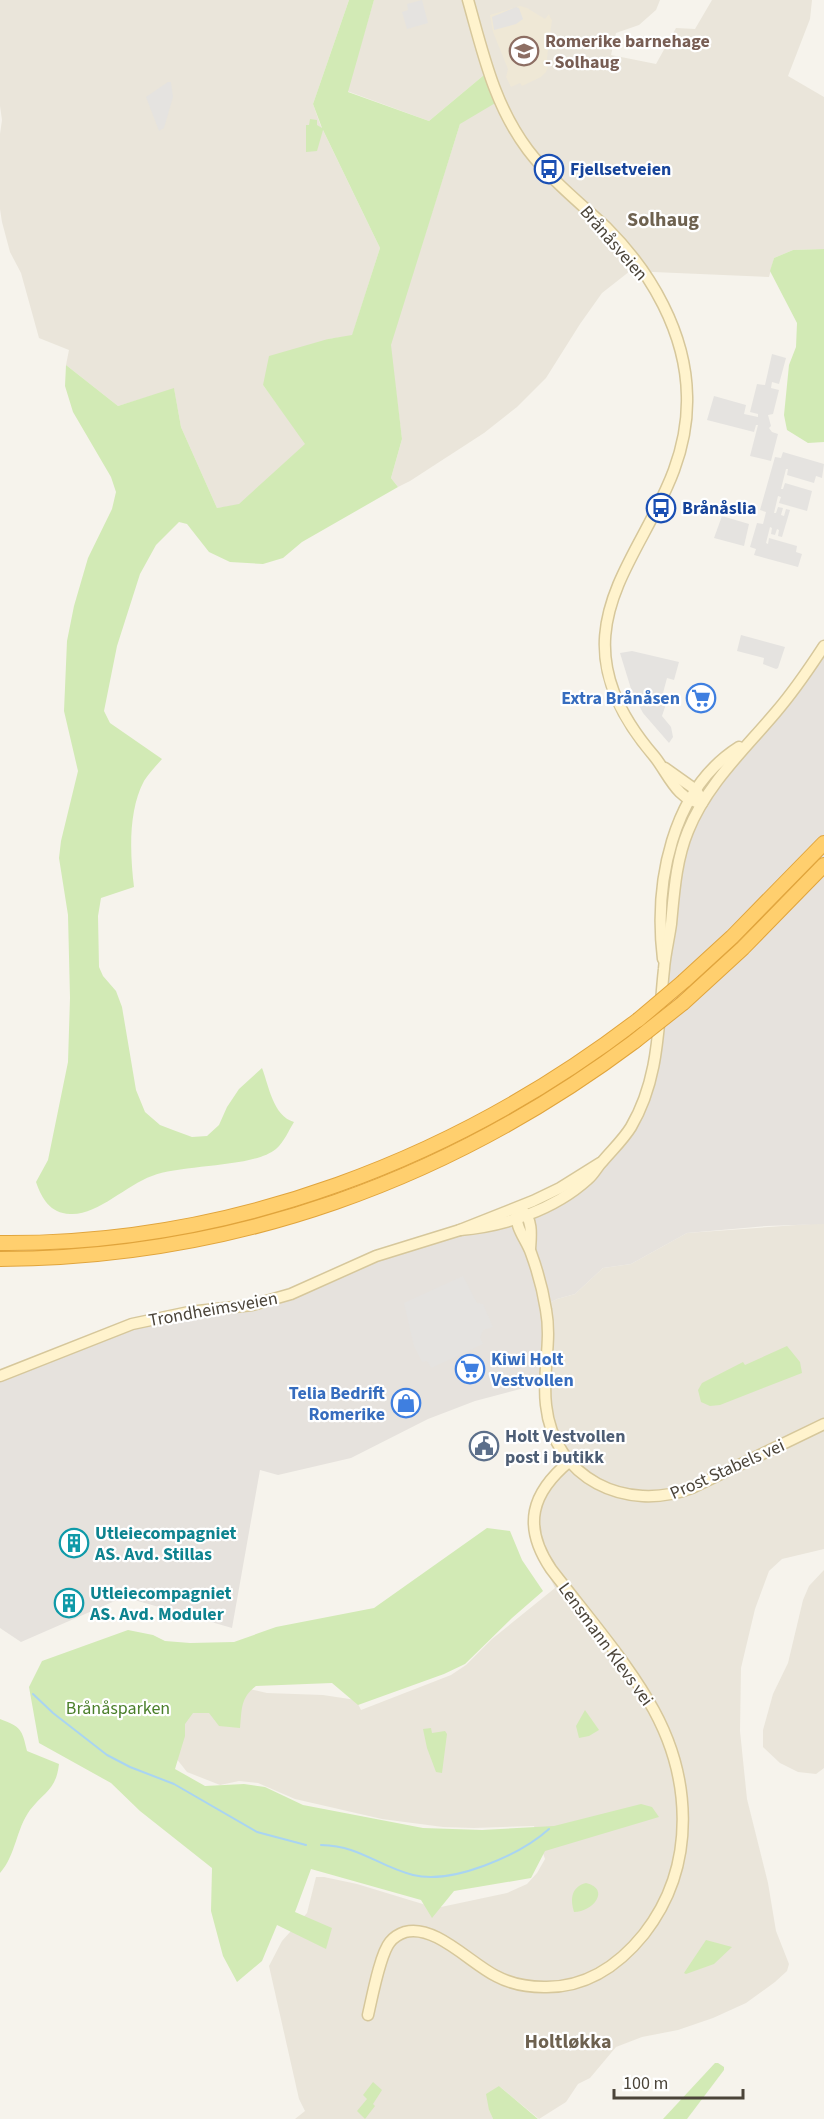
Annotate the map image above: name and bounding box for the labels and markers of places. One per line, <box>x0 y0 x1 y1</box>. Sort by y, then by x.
place label: Romerike barnehage - Solhaug <box>545 29 710 75</box>
school or university icon: Romerike barnehage - Solhaug <box>508 35 540 67</box>
bus stop icon: Fjellsetveien <box>533 153 565 185</box>
place label: Fjellsetveien <box>570 157 671 182</box>
bus stop icon: Brånåslia <box>645 492 677 524</box>
place label: Brånåslia <box>682 496 756 521</box>
supermarket icon: Extra Brånåsen <box>685 682 717 714</box>
place label: Extra Brånåsen <box>561 686 680 711</box>
place label: Kiwi Holt Vestvollen <box>490 1347 574 1393</box>
supermarket icon: Kiwi Holt Vestvollen <box>454 1353 486 1385</box>
place label: Telia Bedrift Romerike <box>289 1381 386 1427</box>
shop icon: Telia Bedrift Romerike <box>390 1387 422 1419</box>
place label: Holt Vestvollen post i butikk <box>505 1424 625 1470</box>
public building icon: Holt Vestvollen post i butikk <box>468 1430 500 1462</box>
place label: Utleiecompagniet AS. Avd. Stillas <box>94 1521 237 1567</box>
building icon: Utleiecompagniet AS. Avd. Stillas <box>58 1527 90 1559</box>
place label: Utleiecompagniet AS. Avd. Moduler <box>89 1581 232 1627</box>
building icon: Utleiecompagniet AS. Avd. Moduler <box>53 1587 85 1619</box>

